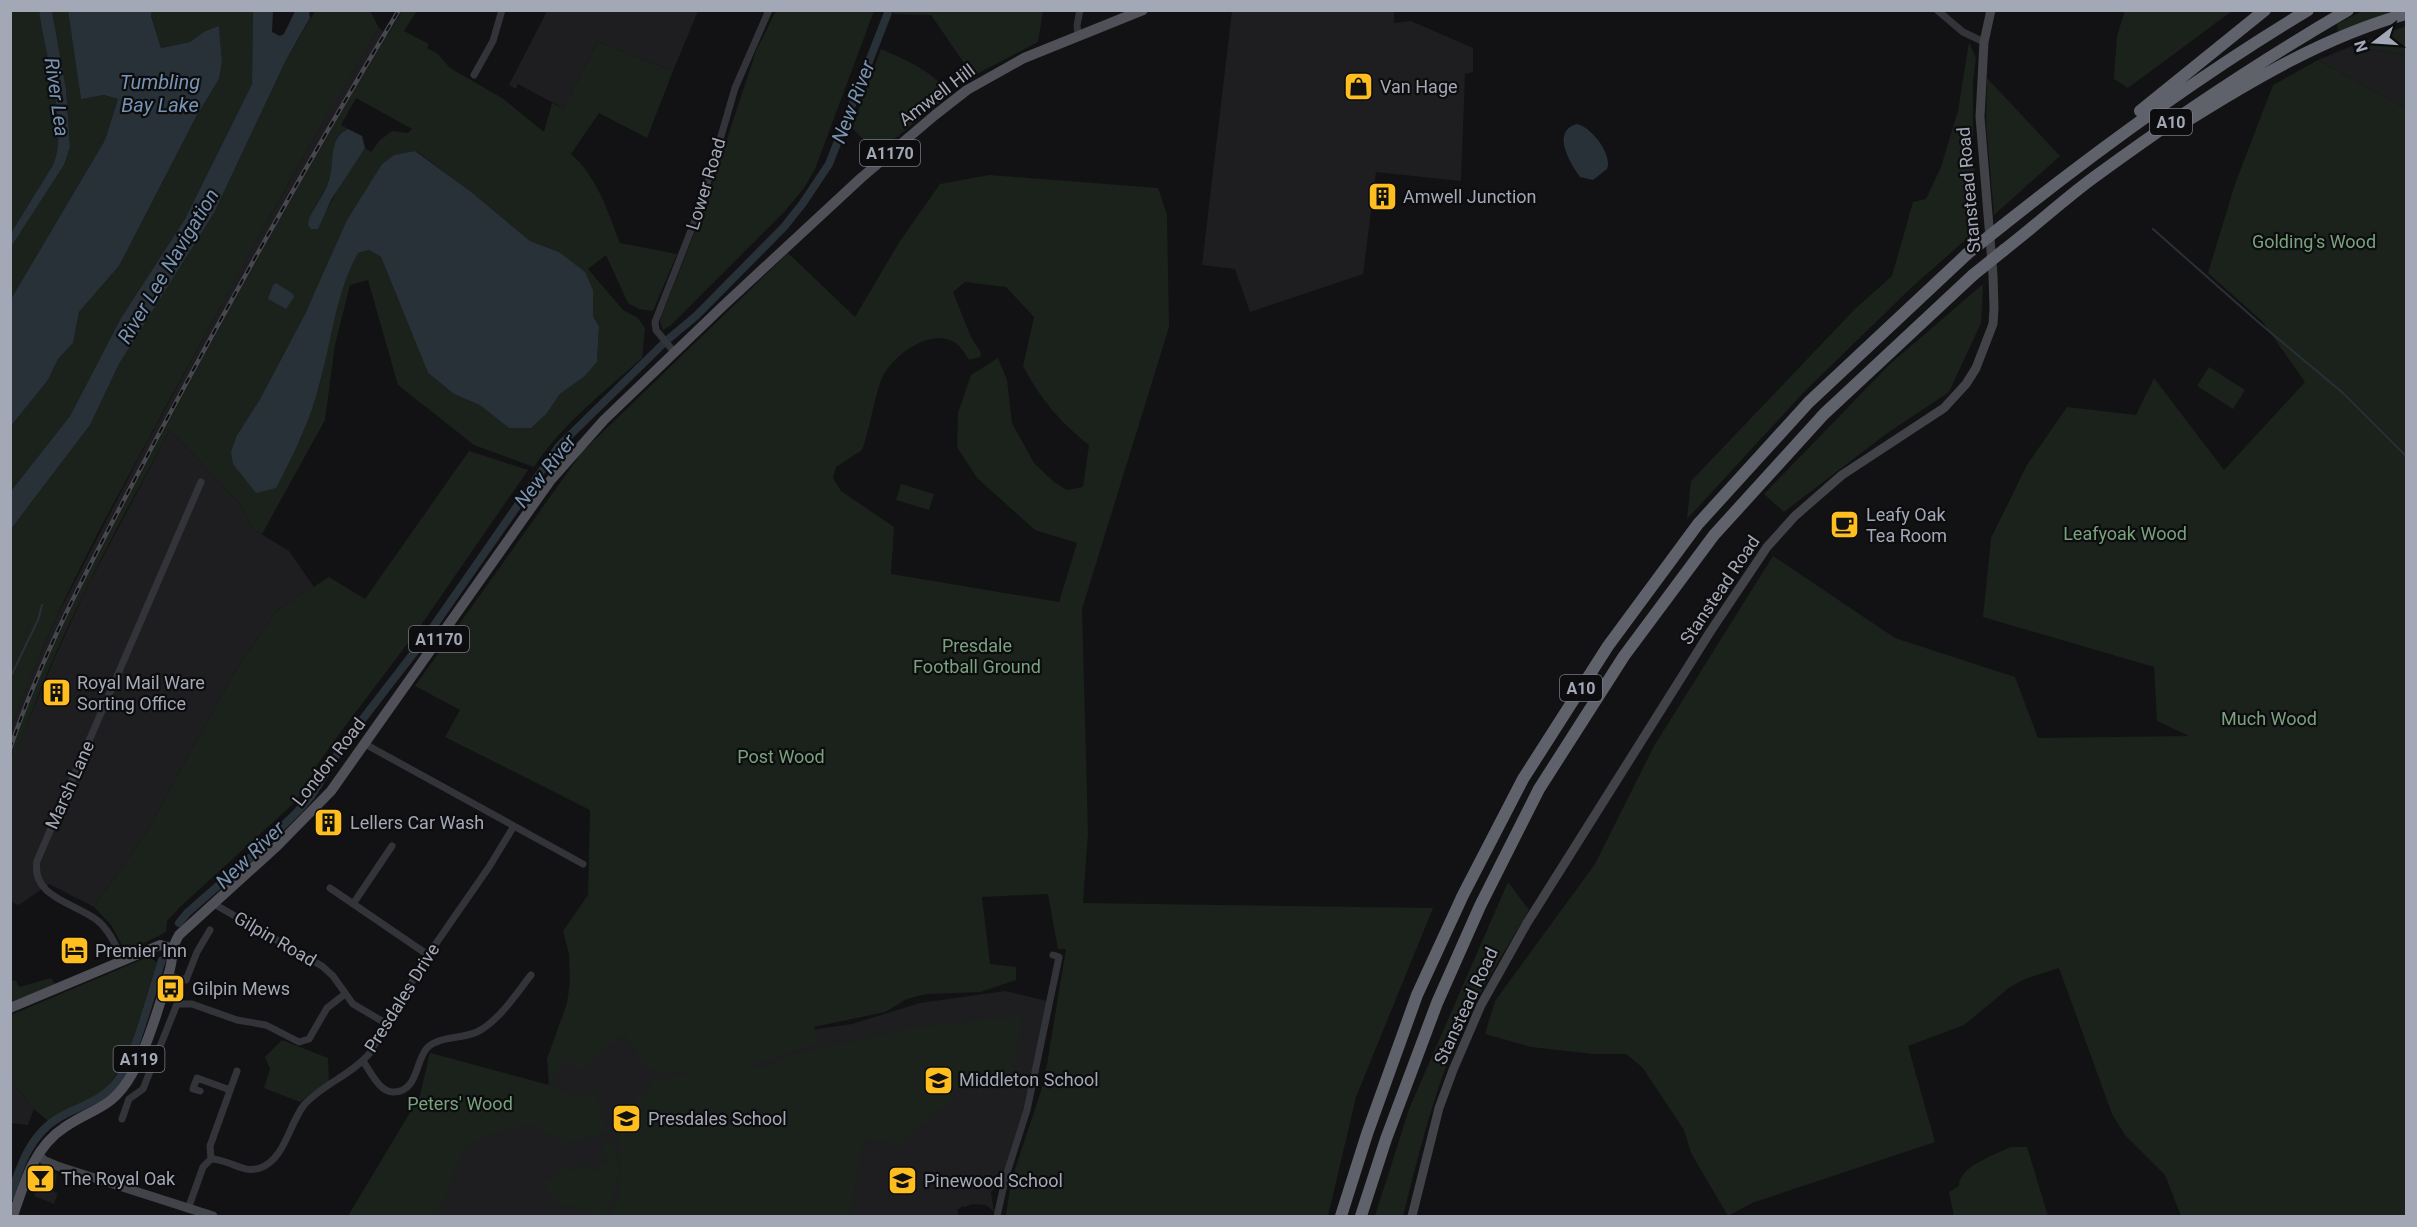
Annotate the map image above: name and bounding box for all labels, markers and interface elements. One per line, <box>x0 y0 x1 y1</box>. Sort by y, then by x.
north arrow <box>2345 12 2405 72</box>
text: N <box>2350 38 2372 54</box>
water label: River Lea <box>40 56 74 138</box>
water label: New River <box>826 56 880 147</box>
street label: Amwell Hill <box>895 59 979 130</box>
water label: Tumbling Bay Lake <box>120 70 200 117</box>
shop icon: Van Hage <box>1343 71 1375 103</box>
place label: Van Hage <box>1380 76 1458 97</box>
road number: A10 <box>2150 109 2192 135</box>
street label: Stanstead Road <box>1953 126 1984 254</box>
street label: Lower Road <box>682 135 729 232</box>
road number: A1170 <box>860 140 920 166</box>
building icon: Amwell Junction <box>1366 181 1398 213</box>
water label: River Lee Navigation <box>112 184 224 348</box>
place label: Amwell Junction <box>1403 186 1537 207</box>
park label: Golding's Wood <box>2252 231 2376 252</box>
water label: New River <box>509 428 582 512</box>
place label: Leafy Oak Tea Room <box>1866 504 1947 546</box>
cafe icon: Leafy Oak Tea Room <box>1829 509 1861 541</box>
park label: Leafyoak Wood <box>2063 523 2187 544</box>
street label: Stanstead Road <box>1675 531 1764 648</box>
road number: A1170 <box>409 626 469 652</box>
park label: Presdale Football Ground <box>913 635 1041 677</box>
place label: Royal Mail Ware Sorting Office <box>77 672 205 714</box>
road number: A10 <box>1560 675 1602 701</box>
building icon: Royal Mail Ware Sorting Office <box>40 677 72 709</box>
park label: Much Wood <box>2221 708 2317 729</box>
street label: London Road <box>288 713 370 810</box>
street label: Marsh Lane <box>41 737 98 832</box>
park label: Post Wood <box>737 746 825 767</box>
building icon: Lellers Car Wash <box>313 807 345 839</box>
place label: Lellers Car Wash <box>350 812 484 833</box>
water label: New River <box>211 815 290 894</box>
street label: Gilpin Road <box>231 907 320 970</box>
hotel icon: Premier Inn <box>58 935 90 967</box>
place label: Premier Inn <box>95 940 187 961</box>
street label: Presdales Drive <box>360 940 443 1056</box>
street label: Stanstead Road <box>1429 944 1502 1068</box>
bus stop icon: Gilpin Mews <box>155 973 187 1005</box>
place label: Gilpin Mews <box>192 978 290 999</box>
road number: A119 <box>114 1046 164 1072</box>
school or university icon: Middleton School <box>922 1064 954 1096</box>
place label: Middleton School <box>959 1069 1099 1090</box>
park label: Peters' Wood <box>407 1093 513 1114</box>
school or university icon: Presdales School <box>611 1103 643 1135</box>
place label: Presdales School <box>648 1108 787 1129</box>
bar icon: The Royal Oak <box>24 1163 56 1195</box>
school or university icon: Pinewood School <box>887 1165 919 1197</box>
place label: The Royal Oak <box>61 1168 176 1189</box>
place label: Pinewood School <box>924 1170 1063 1191</box>

